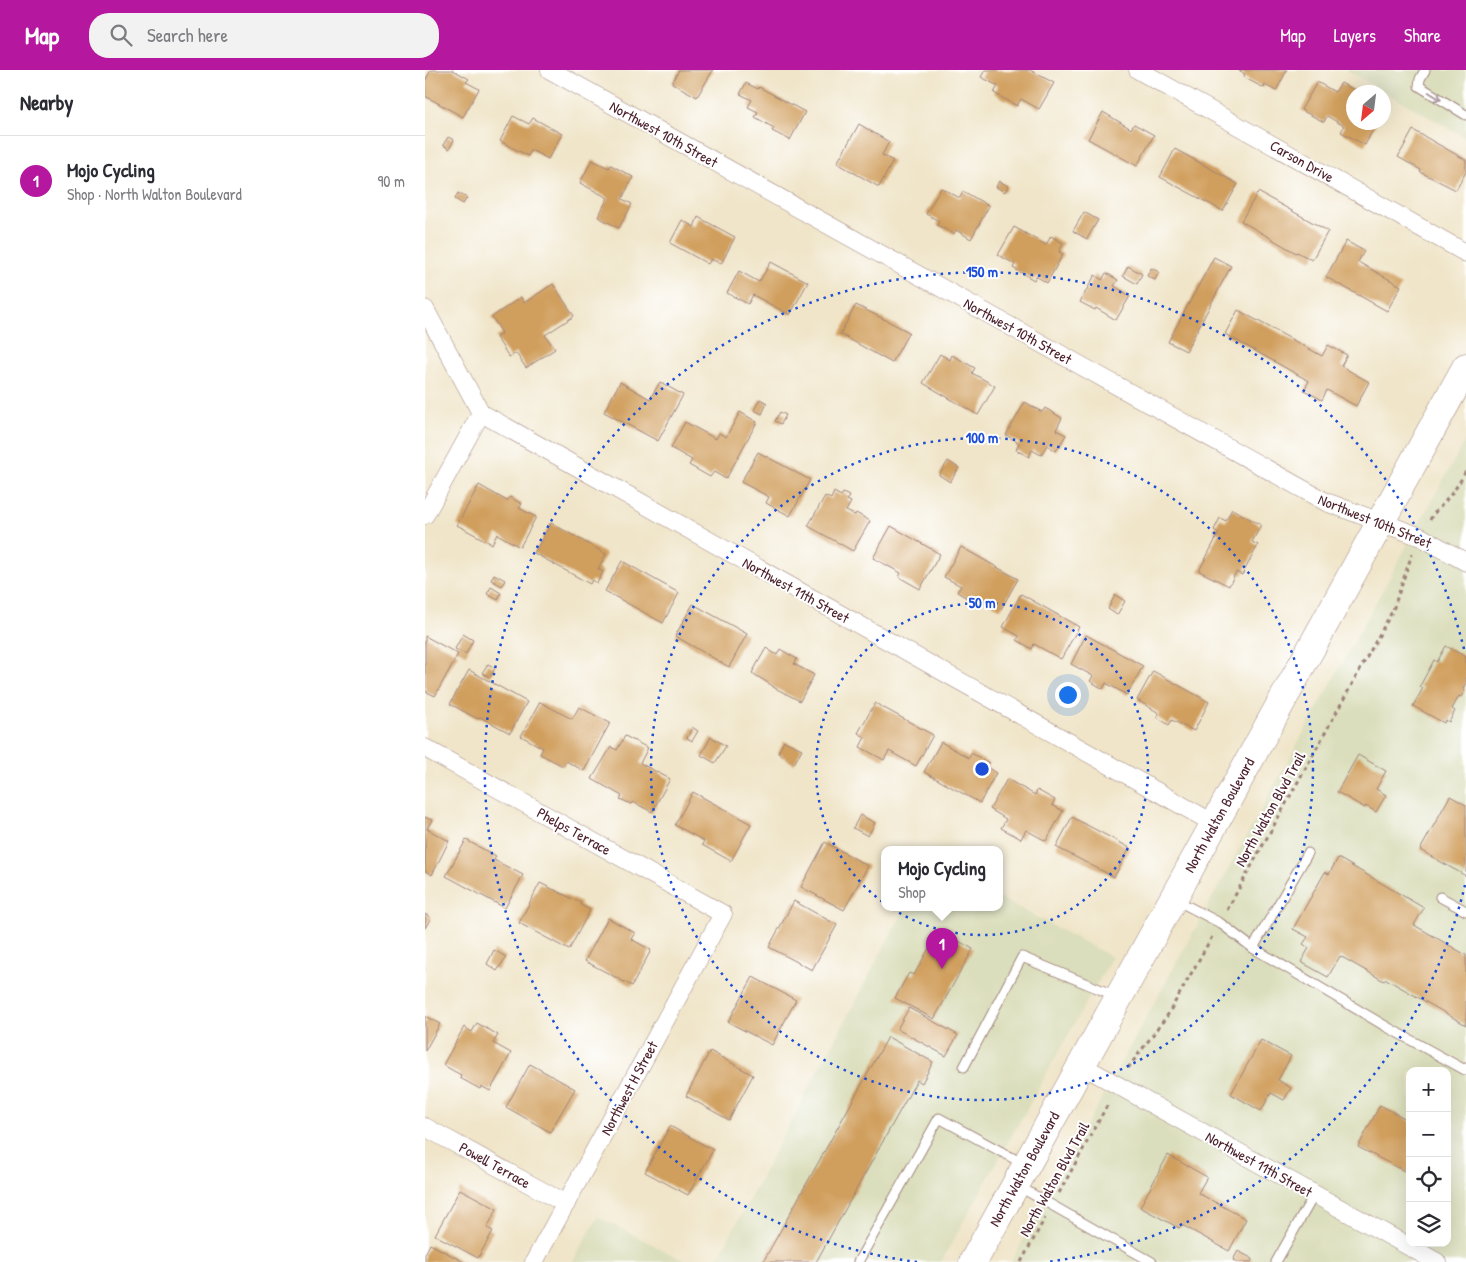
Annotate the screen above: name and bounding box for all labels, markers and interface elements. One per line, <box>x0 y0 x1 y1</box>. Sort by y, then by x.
search box <box>89 13 439 58</box>
text: Map <box>25 19 59 51</box>
icon: search <box>107 21 135 49</box>
text: Search here <box>147 22 228 48</box>
text: Map <box>1280 23 1306 48</box>
text: Layers <box>1334 23 1376 48</box>
text: Share <box>1404 23 1441 48</box>
north arrow <box>1346 85 1391 130</box>
text: Nearby <box>20 88 73 117</box>
one-way arrow <box>1428 91 1442 101</box>
street label: Northwest 10th Street <box>606 96 723 173</box>
street label: Carson Drive <box>1266 135 1338 187</box>
text: Mojo Cycling <box>67 157 155 183</box>
text: 1 <box>33 170 39 192</box>
text: 90 m <box>377 170 405 192</box>
text: Shop · North Walton Boulevard <box>67 183 242 205</box>
text: 150 m <box>966 261 998 282</box>
street label: Northwest 10th Street <box>960 293 1077 370</box>
text: 100 m <box>966 427 998 448</box>
street label: Northwest 10th Street <box>1315 489 1436 554</box>
street label: Northwest 11th Street <box>739 552 854 629</box>
text: 50 m <box>969 592 995 613</box>
your location <box>1055 682 1081 708</box>
street label: North Walton Blvd Trail <box>1230 748 1310 870</box>
street label: North Walton Boulevard <box>1179 754 1259 876</box>
centre of rings <box>973 760 991 778</box>
street label: Phelps Terrace <box>533 802 615 860</box>
popup <box>881 846 1003 911</box>
text: Mojo Cycling <box>898 855 986 881</box>
text: Shop <box>898 881 926 903</box>
pin: 1 <box>926 928 958 969</box>
street label: Northwest H Street <box>595 1036 663 1139</box>
map controls <box>1406 1067 1451 1247</box>
button: + <box>1406 1067 1451 1112</box>
street label: North Walton Boulevard <box>984 1108 1064 1230</box>
button: − <box>1406 1112 1451 1157</box>
street label: North Walton Blvd Trail <box>1014 1118 1094 1240</box>
street label: Northwest 11th Street <box>1202 1126 1317 1203</box>
street label: Powell Terrace <box>456 1137 534 1193</box>
button: locate <box>1406 1157 1451 1202</box>
button: layers <box>1406 1202 1451 1247</box>

